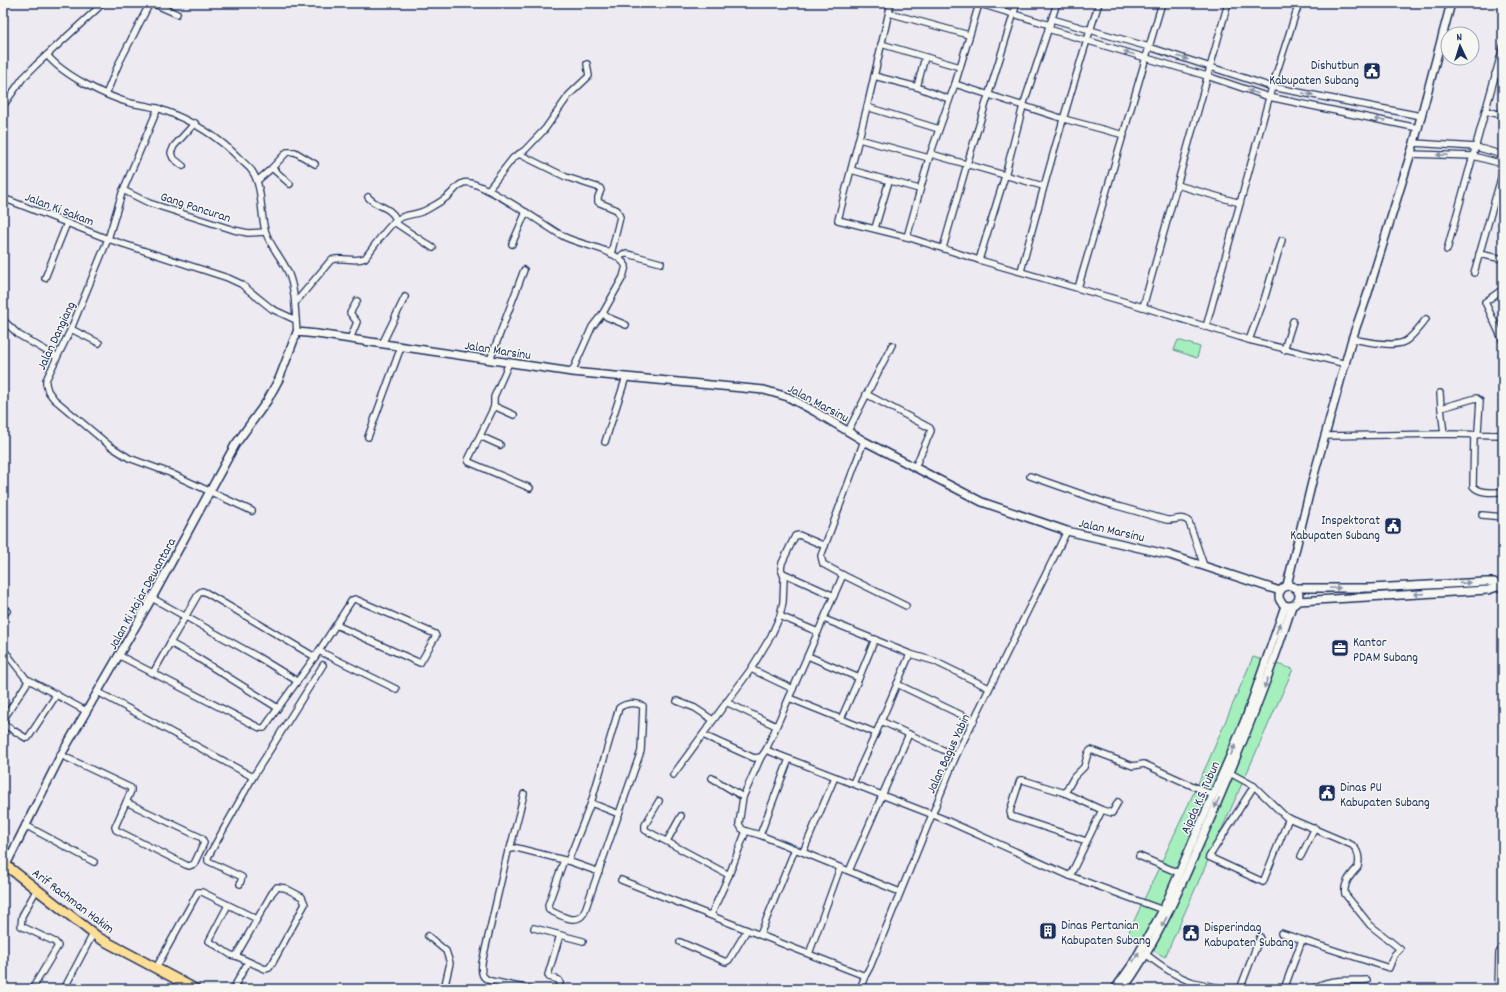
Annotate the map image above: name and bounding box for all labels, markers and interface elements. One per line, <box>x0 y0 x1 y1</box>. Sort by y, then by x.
north arrow <box>1440 26 1480 66</box>
text: N <box>1456 30 1463 46</box>
one-way arrow <box>1123 50 1135 56</box>
one-way arrow <box>1177 55 1189 61</box>
place label: Dishutbun Kabupaten Subang <box>1269 57 1359 91</box>
public building icon: Dishutbun Kabupaten Subang <box>1362 61 1382 81</box>
one-way arrow <box>1247 88 1259 94</box>
one-way arrow <box>1302 91 1314 97</box>
one-way arrow <box>1374 117 1386 123</box>
one-way arrow <box>1435 152 1448 158</box>
street label: Jalan Ki Sakam <box>22 188 96 232</box>
street label: Gang Pancuran <box>158 188 233 229</box>
street label: Jalan Dangiang <box>33 298 82 373</box>
street label: Jalan Marsinu <box>463 337 532 366</box>
street label: Jalan Marsinu <box>784 380 852 428</box>
place label: Inspektorat Kabupaten Subang <box>1290 512 1380 546</box>
street label: Jalan Marsinu <box>1077 515 1146 548</box>
public building icon: Inspektorat Kabupaten Subang <box>1383 516 1403 536</box>
street label: Jalan Ki Hajar Dewantara <box>105 534 182 654</box>
one-way arrow <box>1459 580 1471 587</box>
one-way arrow <box>1329 585 1342 591</box>
one-way arrow <box>1412 591 1425 597</box>
one-way arrow <box>1275 622 1281 634</box>
place label: Kantor PDAM Subang <box>1353 634 1418 668</box>
office icon: Kantor PDAM Subang <box>1330 638 1350 658</box>
one-way arrow <box>1262 677 1268 689</box>
street label: Jalan Bagus Yabin <box>923 711 976 797</box>
one-way arrow <box>1230 744 1236 756</box>
street label: Aipda K.S. Tubun <box>1177 759 1226 837</box>
place label: Dinas PU Kabupaten Subang <box>1340 779 1430 813</box>
public building icon: Dinas PU Kabupaten Subang <box>1317 783 1337 803</box>
one-way arrow <box>1214 798 1220 809</box>
street label: Arif Rachman Hakim <box>27 865 118 939</box>
one-way arrow <box>1161 916 1167 928</box>
place label: Dinas Pertanian Kabupaten Subang <box>1061 917 1151 951</box>
place label: Disperindag Kabupaten Subang <box>1204 919 1294 953</box>
building icon: Dinas Pertanian Kabupaten Subang <box>1038 921 1058 941</box>
public building icon: Disperindag Kabupaten Subang <box>1181 923 1201 943</box>
one-way arrow <box>1133 951 1140 963</box>

